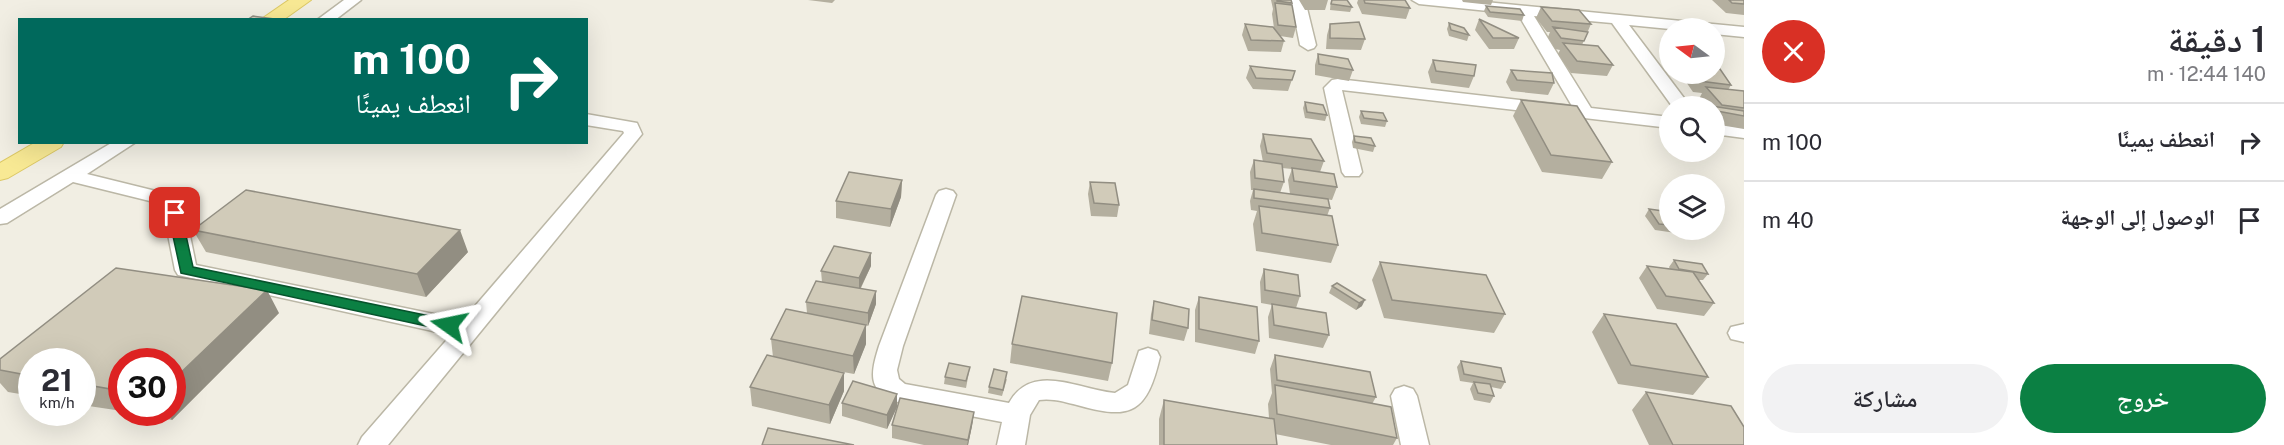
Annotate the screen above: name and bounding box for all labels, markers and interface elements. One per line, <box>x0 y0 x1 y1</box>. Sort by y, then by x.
north arrow <box>1659 18 1725 84</box>
map controls <box>1659 18 1725 240</box>
text: 1 دقيقة <box>2168 18 2266 60</box>
button: close <box>1762 20 1825 83</box>
text: 100 m <box>352 34 471 83</box>
icon: right <box>492 42 570 120</box>
text: 140 m · 12:44 <box>2147 62 2266 86</box>
text: انعطف يمينًا <box>356 87 471 119</box>
button: search <box>1659 96 1725 162</box>
text: انعطف يمينًا <box>2117 126 2215 152</box>
icon: right <box>2233 126 2266 159</box>
text: 100 m <box>1762 129 1822 155</box>
button: layers <box>1659 174 1725 240</box>
pin <box>149 187 200 238</box>
icon: arrive <box>158 196 191 229</box>
text: الوصول إلى الوجهة <box>2060 204 2215 230</box>
icon: arrive <box>2233 204 2266 237</box>
text: 40 m <box>1762 207 1814 233</box>
position arrow <box>417 293 481 357</box>
speed limit sign: 30 <box>108 348 186 426</box>
text: 21 <box>41 362 73 398</box>
button: مشاركة <box>1762 364 2008 433</box>
button: خروج <box>2020 364 2266 433</box>
text: km/h <box>39 394 75 411</box>

